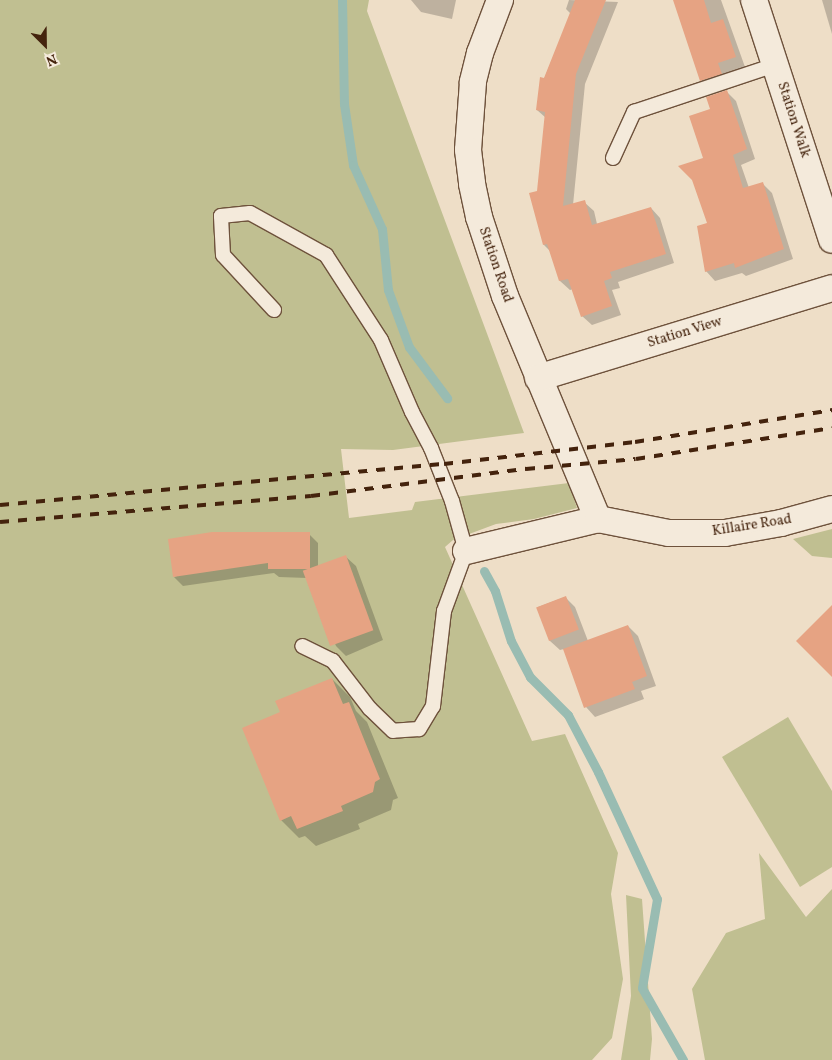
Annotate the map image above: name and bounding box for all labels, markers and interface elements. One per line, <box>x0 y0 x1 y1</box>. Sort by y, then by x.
north arrow <box>20 20 70 70</box>
text: N <box>43 49 59 70</box>
street label: Station Walk <box>773 80 813 160</box>
street label: Station Road <box>474 225 516 305</box>
street label: Station View <box>645 314 725 352</box>
street label: Killaire Road <box>711 511 793 541</box>

